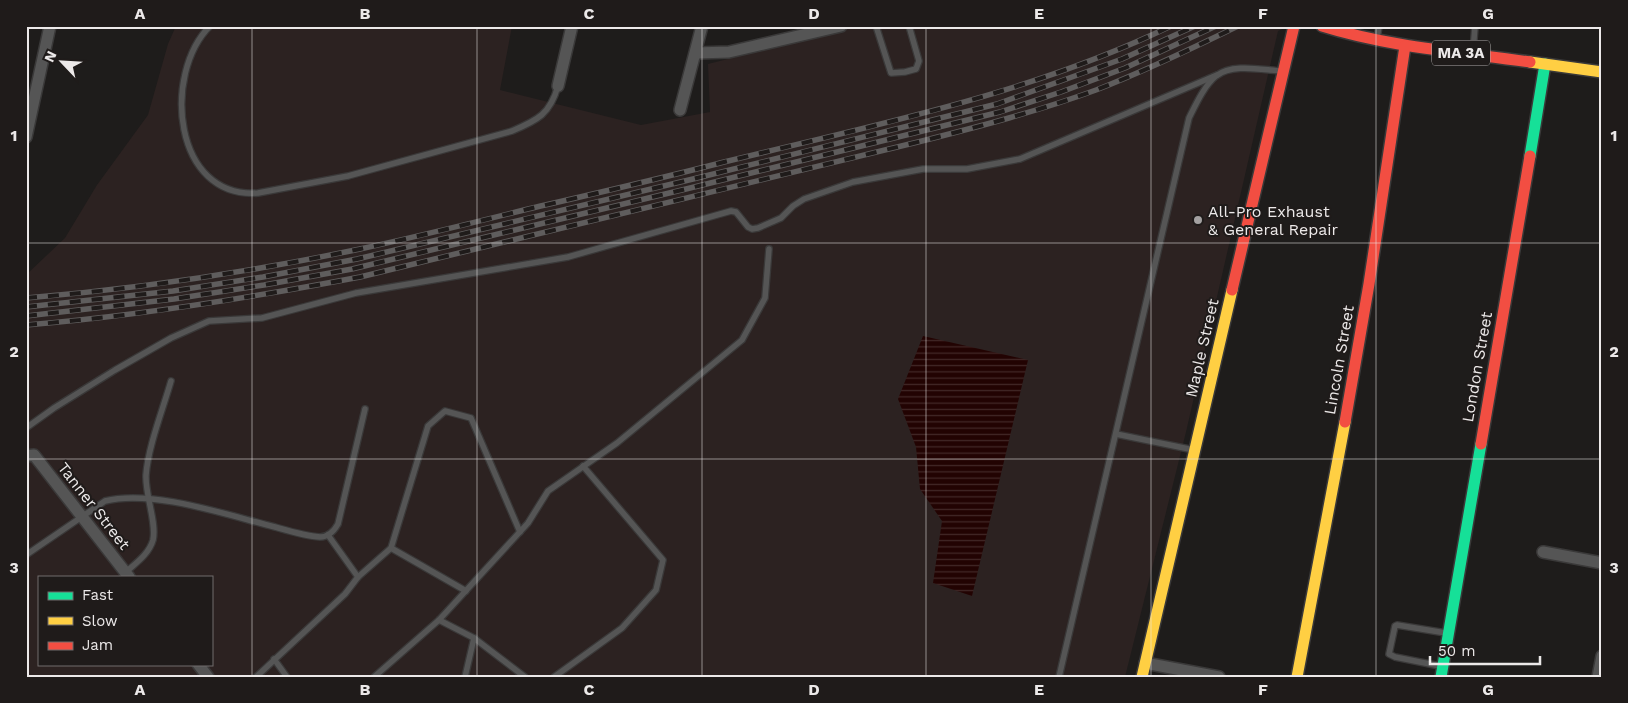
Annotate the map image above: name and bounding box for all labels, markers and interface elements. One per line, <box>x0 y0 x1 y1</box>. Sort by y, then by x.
text: A <box>135 4 146 23</box>
text: B <box>360 4 371 23</box>
text: C <box>584 4 595 23</box>
text: D <box>808 4 820 23</box>
text: E <box>1034 4 1044 23</box>
text: F <box>1258 4 1268 23</box>
text: G <box>1482 4 1494 23</box>
north arrow <box>38 38 88 88</box>
road number: MA 3A <box>1432 40 1490 66</box>
text: N <box>41 48 60 65</box>
text: 1 <box>11 126 17 145</box>
text: 1 <box>1611 126 1617 145</box>
place label: All-Pro Exhaust & General Repair <box>1208 202 1338 239</box>
marker: All-Pro Exhaust & General Repair <box>1192 214 1204 226</box>
street label: Maple Street <box>1181 297 1223 399</box>
street label: Lincoln Street <box>1320 304 1358 416</box>
street label: London Street <box>1458 310 1496 424</box>
text: 2 <box>9 342 19 361</box>
text: 2 <box>1609 342 1619 361</box>
street label: Tanner Street <box>54 458 134 554</box>
text: 3 <box>9 558 19 577</box>
text: 3 <box>1609 558 1619 577</box>
legend <box>38 576 212 666</box>
text: Fast <box>82 586 114 604</box>
text: Slow <box>82 612 118 630</box>
scale bar <box>1430 633 1540 665</box>
text: Jam <box>82 636 113 654</box>
text: 50 m <box>1438 642 1475 660</box>
text: A <box>135 680 146 699</box>
text: B <box>360 680 371 699</box>
text: C <box>584 680 595 699</box>
text: D <box>808 680 820 699</box>
text: E <box>1034 680 1044 699</box>
text: F <box>1258 680 1268 699</box>
text: G <box>1482 680 1494 699</box>

